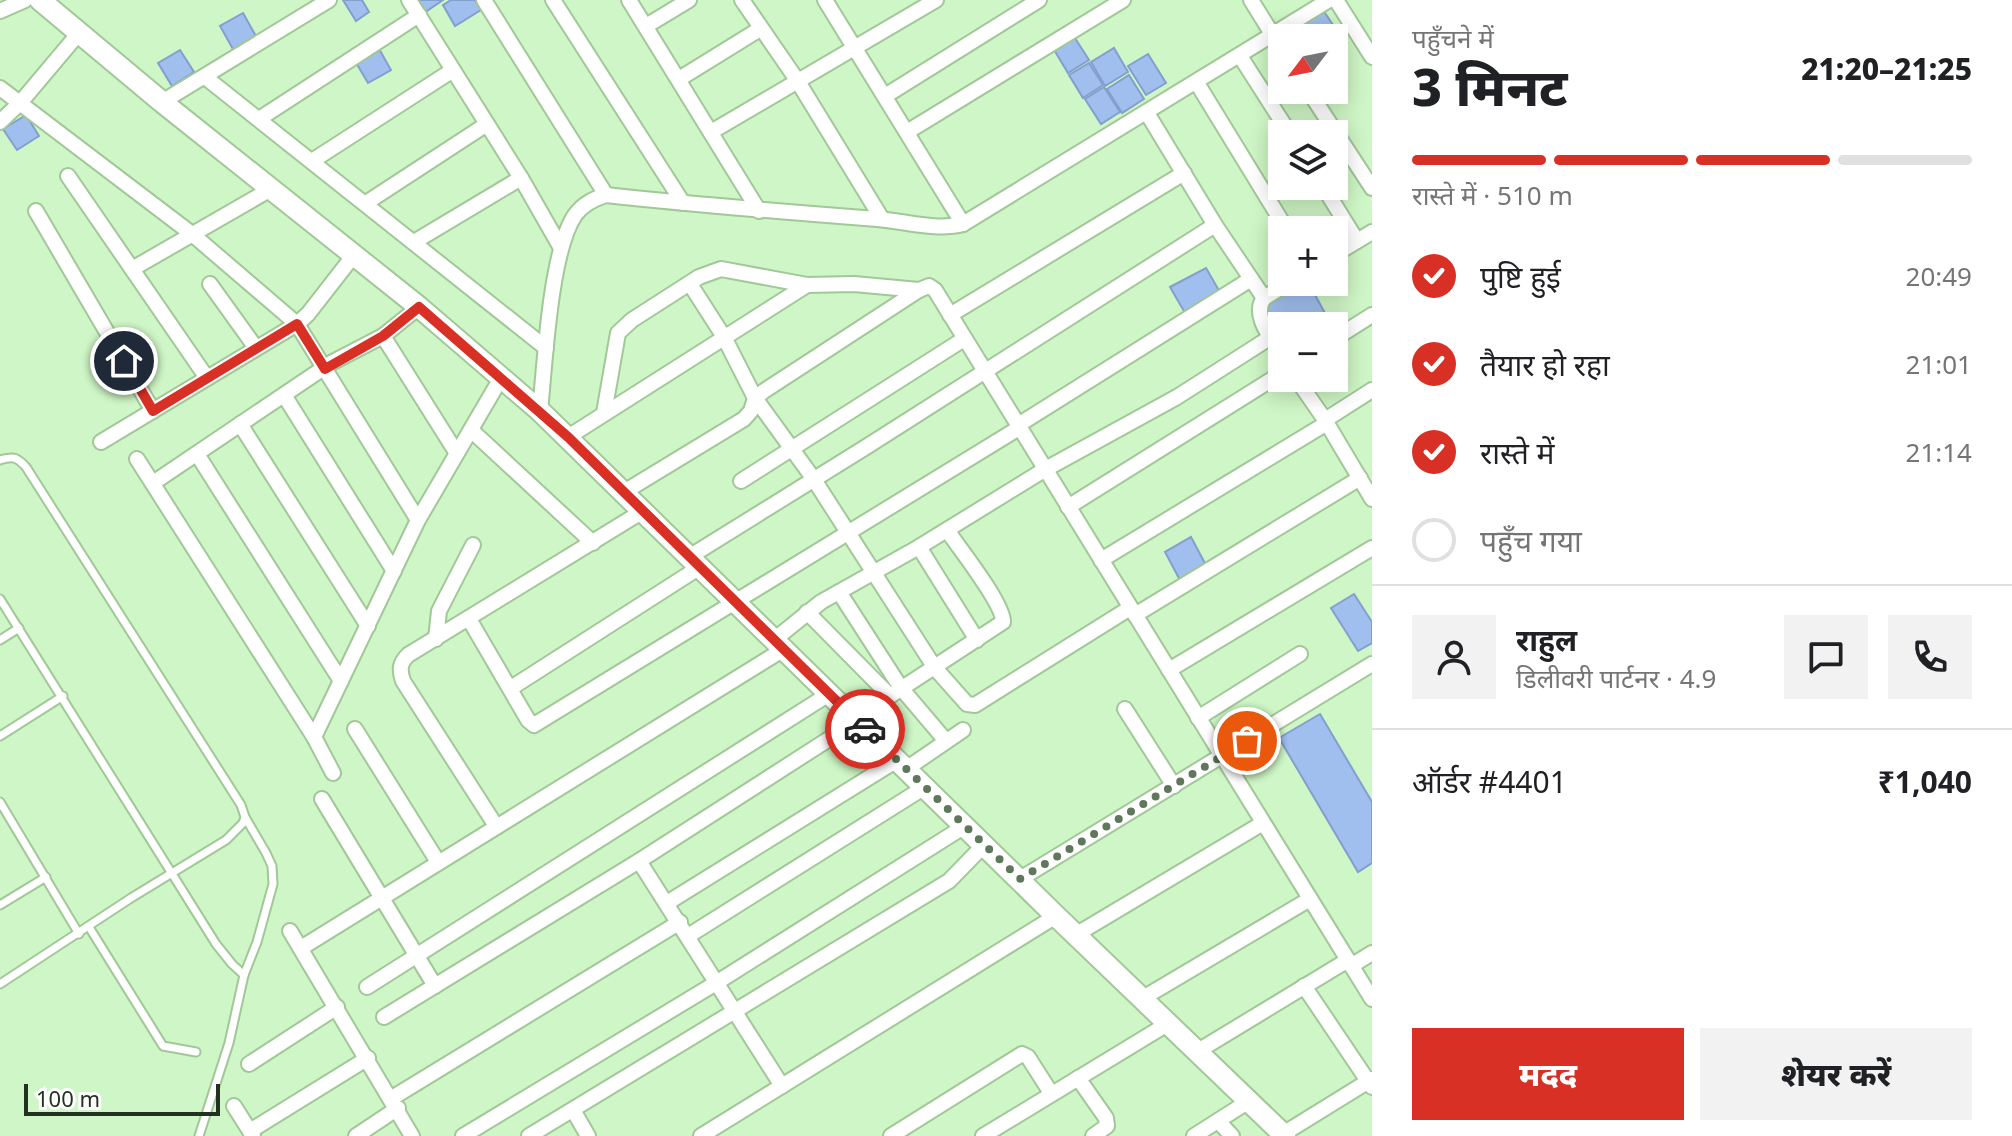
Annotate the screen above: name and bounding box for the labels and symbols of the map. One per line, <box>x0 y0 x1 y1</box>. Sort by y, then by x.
north arrow <box>1268 24 1348 104</box>
pin <box>90 327 158 395</box>
courier <box>825 689 905 769</box>
pin <box>1213 707 1281 775</box>
scale bar <box>24 1080 220 1116</box>

